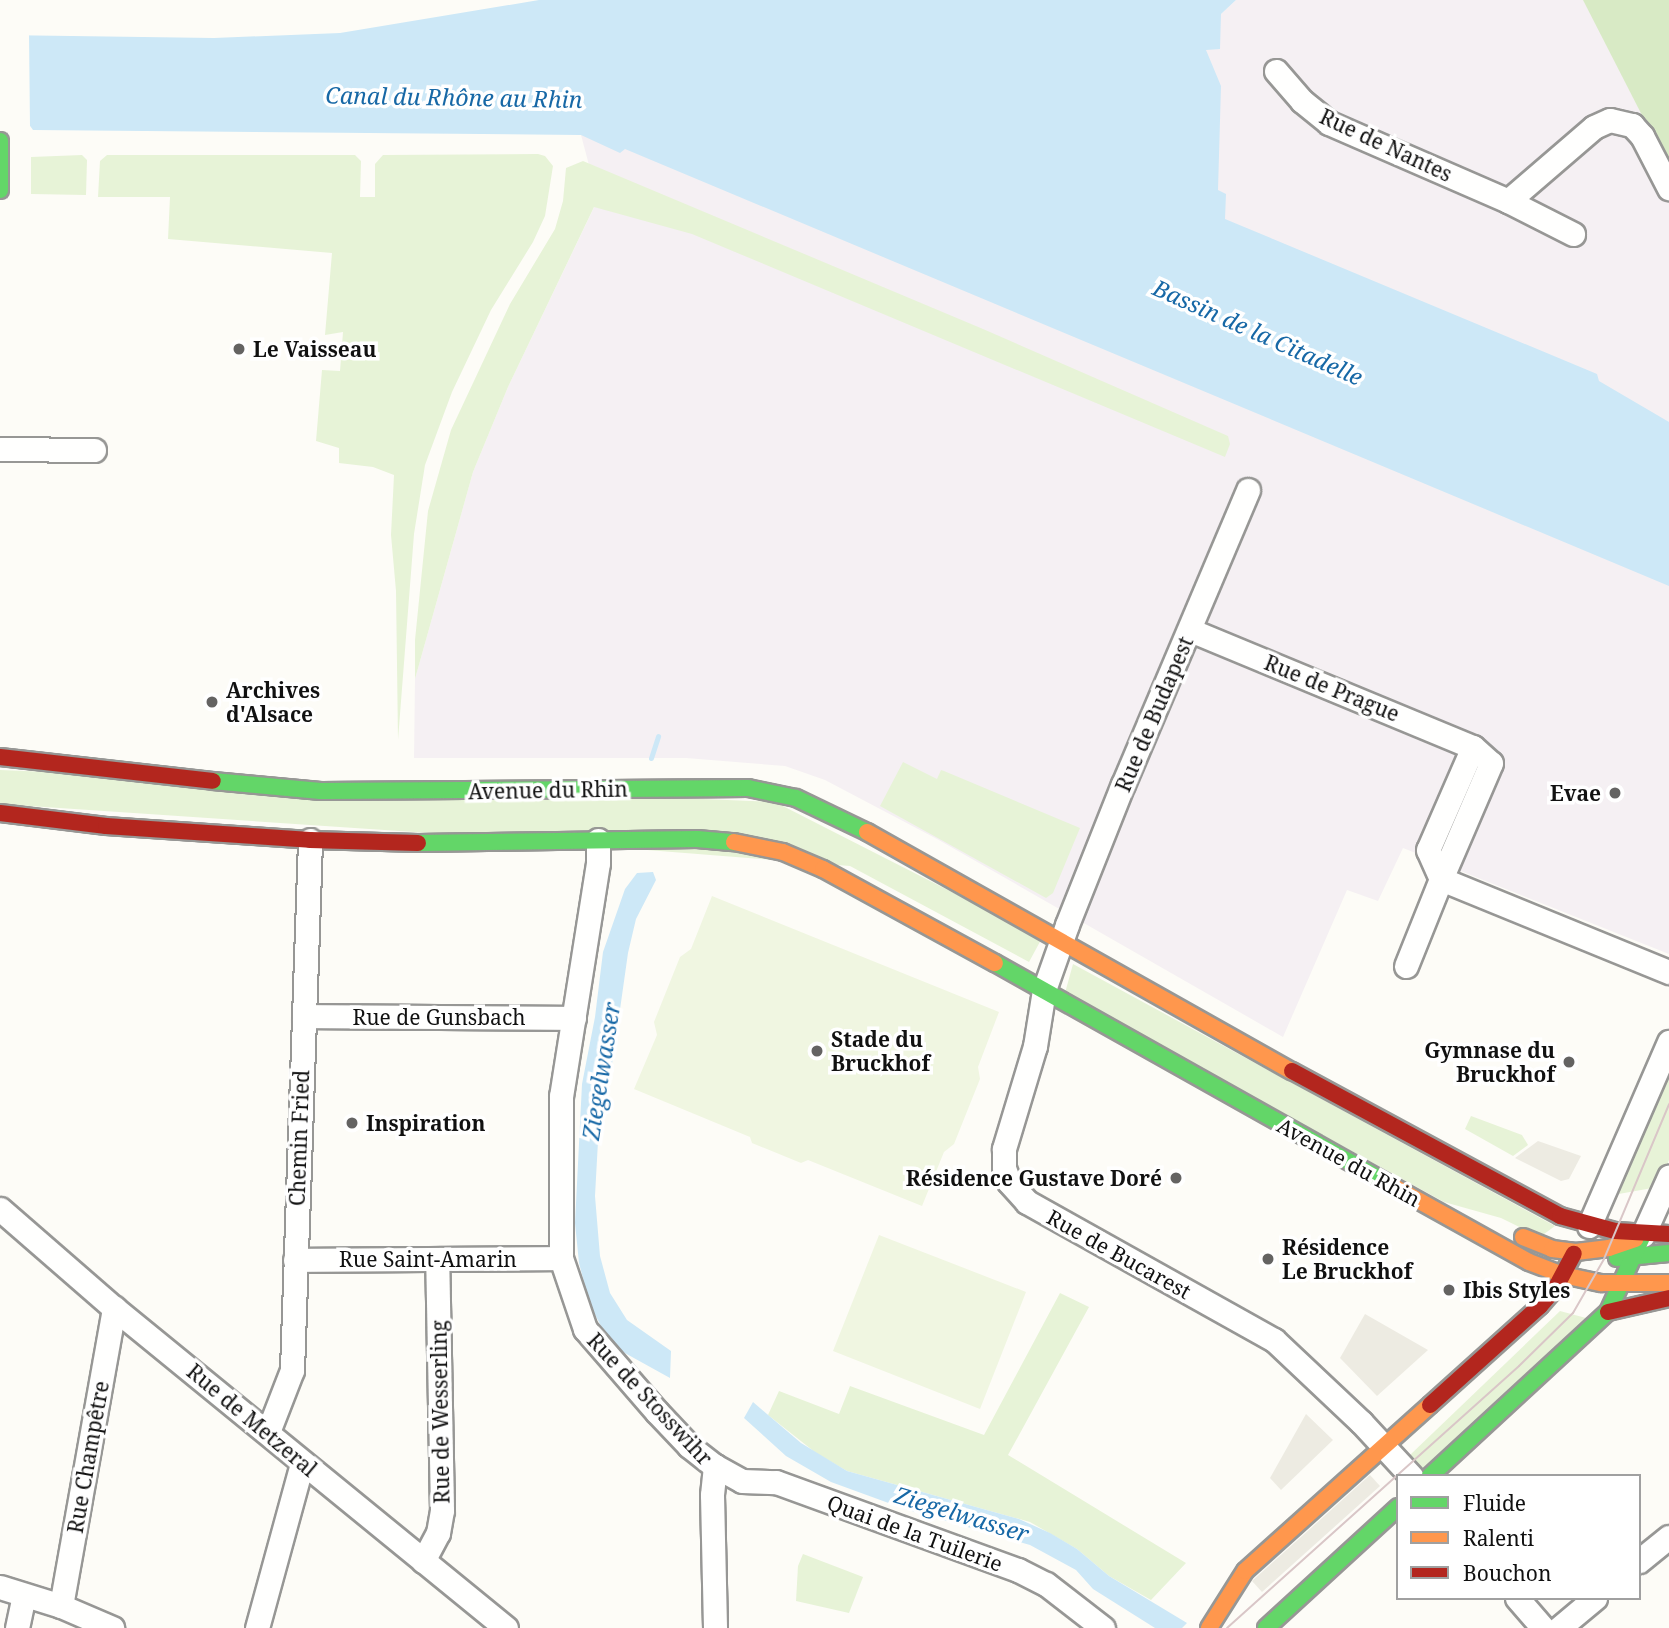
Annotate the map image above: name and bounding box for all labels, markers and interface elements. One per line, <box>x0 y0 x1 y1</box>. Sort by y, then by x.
water label: Canal du Rhône au Rhin <box>325 81 583 113</box>
street label: Rue de Nantes <box>1316 103 1456 187</box>
water label: Bassin de la Citadelle <box>1149 273 1367 391</box>
place label: Le Vaisseau <box>253 336 376 362</box>
marker: Le Vaisseau <box>231 341 247 357</box>
street label: Rue de Budapest <box>1110 633 1198 795</box>
street label: Rue de Prague <box>1261 649 1403 727</box>
place label: Archives d'Alsace <box>226 677 320 727</box>
marker: Archives d'Alsace <box>204 694 220 710</box>
street label: Avenue du Rhin <box>468 776 628 804</box>
place label: Evae <box>1550 780 1601 806</box>
marker: Evae <box>1607 785 1623 801</box>
water label: Ziegelwasser <box>577 1000 625 1142</box>
street label: Rue de Gunsbach <box>352 1004 526 1030</box>
place label: Stade du Bruckhof <box>831 1026 930 1076</box>
place label: Gymnase du Bruckhof <box>1424 1037 1555 1087</box>
marker: Stade du Bruckhof <box>809 1043 825 1059</box>
marker: Gymnase du Bruckhof <box>1561 1054 1577 1070</box>
street label: Chemin Fried <box>284 1070 314 1206</box>
place label: Inspiration <box>366 1110 485 1136</box>
street label: Avenue du Rhin <box>1273 1112 1425 1212</box>
marker: Inspiration <box>344 1115 360 1131</box>
place label: Résidence Gustave Doré <box>906 1165 1162 1191</box>
marker: Résidence Gustave Doré <box>1168 1170 1184 1186</box>
street label: Rue de Bucarest <box>1043 1204 1195 1304</box>
place label: Résidence Le Bruckhof <box>1282 1234 1412 1284</box>
street label: Rue Saint-Amarin <box>339 1246 517 1272</box>
marker: Résidence Le Bruckhof <box>1260 1251 1276 1267</box>
place label: Ibis Styles <box>1463 1277 1570 1303</box>
marker: Ibis Styles <box>1441 1282 1457 1298</box>
street label: Rue de Wesserling <box>426 1320 454 1504</box>
street label: Rue de Stosswihr <box>582 1328 718 1470</box>
street label: Rue de Metzeral <box>182 1358 322 1482</box>
street label: Rue Champêtre <box>62 1379 114 1535</box>
legend <box>1396 1474 1641 1600</box>
water label: Ziegelwasser <box>892 1480 1032 1548</box>
text: Fluide <box>1463 1489 1526 1517</box>
street label: Quai de la Tuilerie <box>824 1490 1006 1576</box>
text: Ralenti <box>1463 1524 1534 1552</box>
text: Bouchon <box>1463 1559 1552 1587</box>

